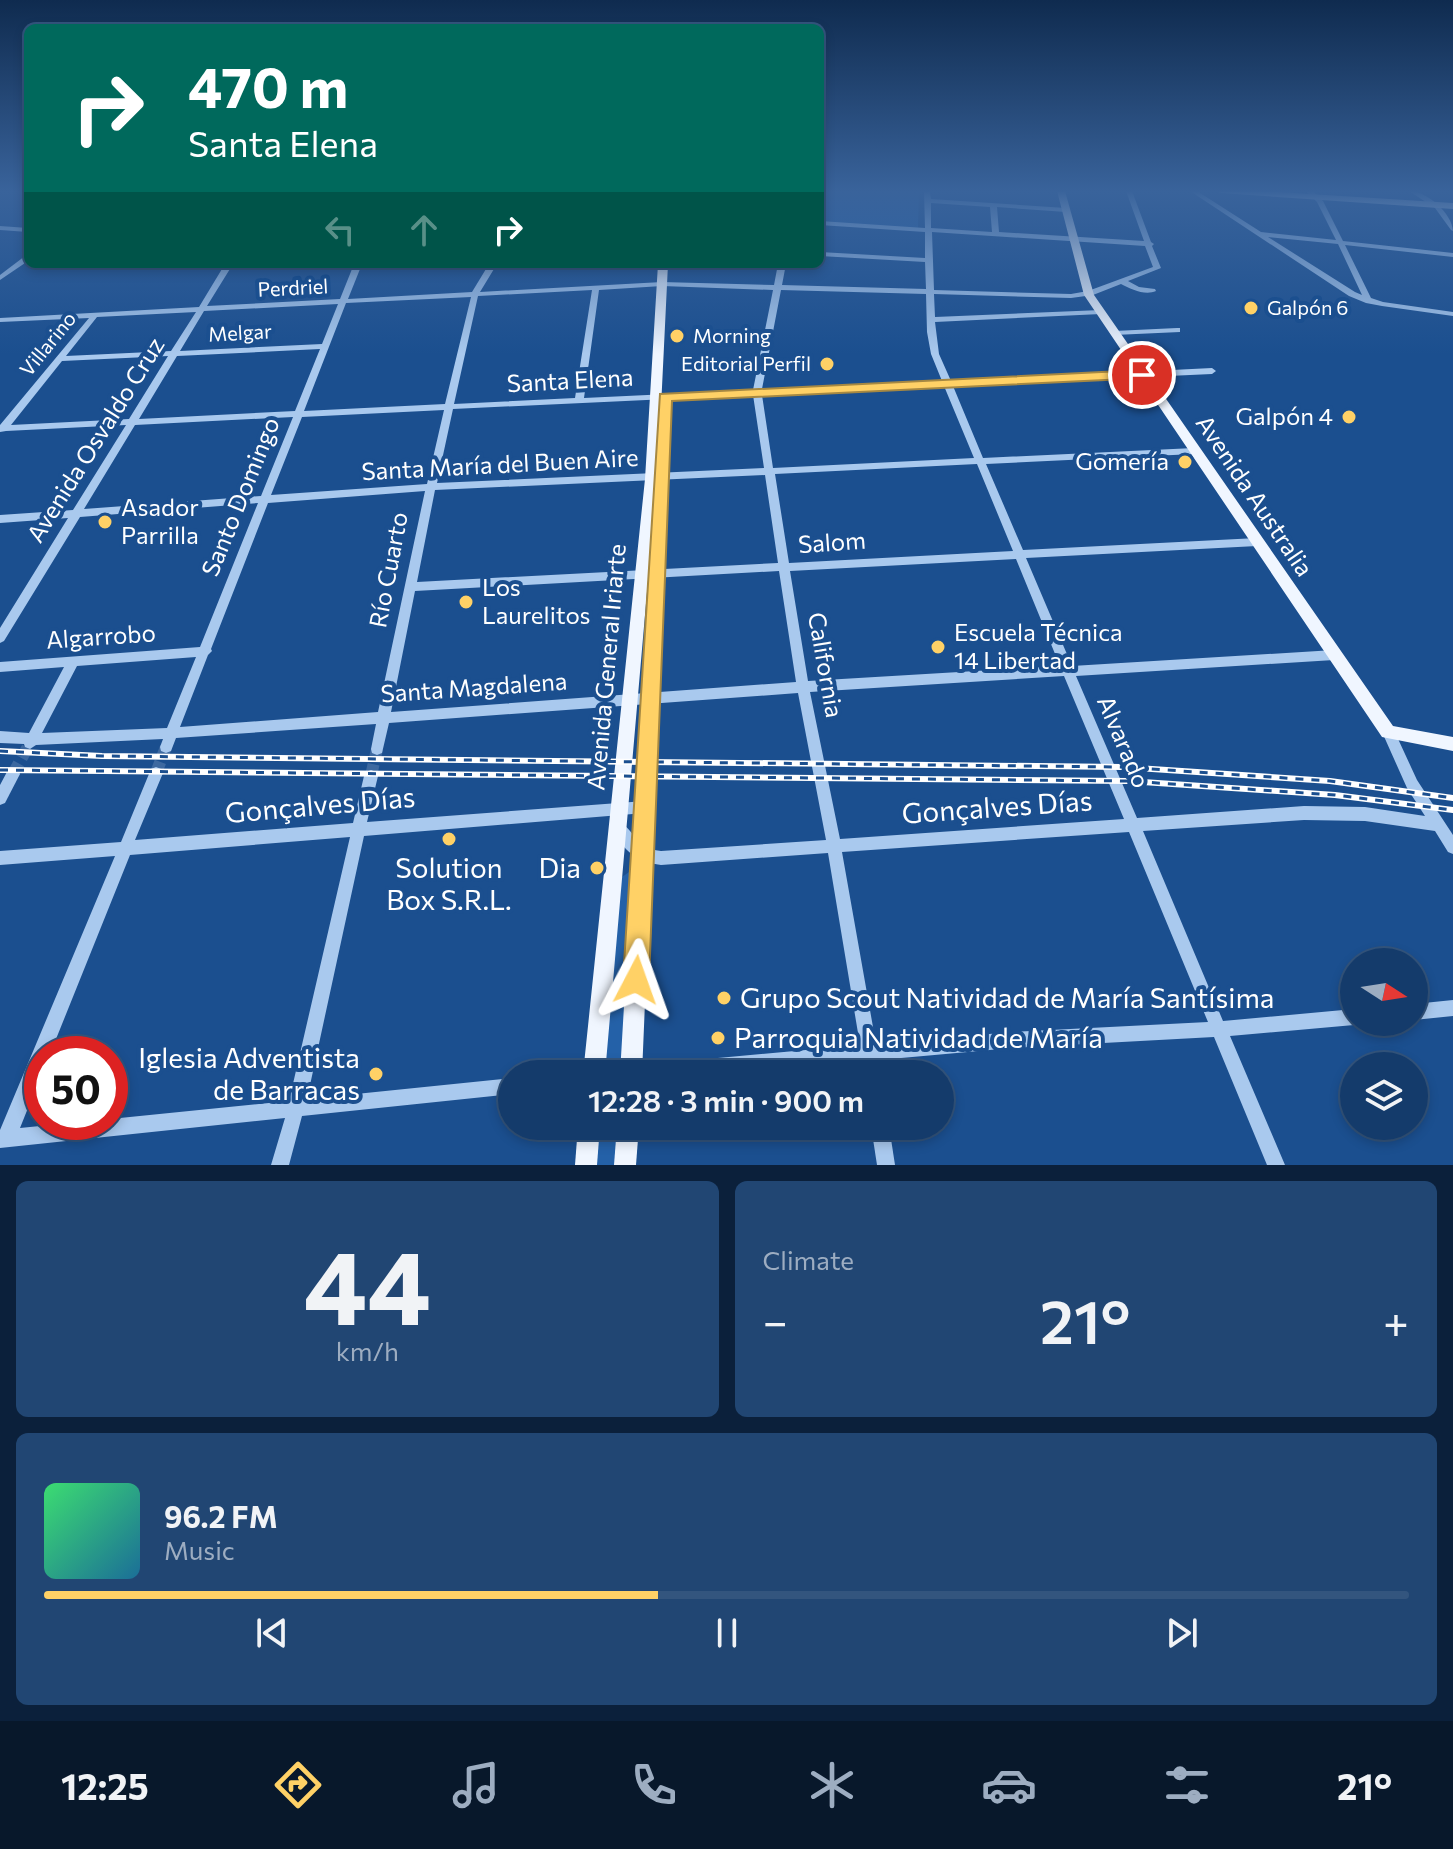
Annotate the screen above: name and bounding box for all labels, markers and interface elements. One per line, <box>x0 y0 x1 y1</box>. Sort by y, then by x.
text: 470 m <box>188 51 348 120</box>
icon: right <box>56 56 160 160</box>
text: Santa Elena <box>188 120 378 164</box>
icon: left <box>318 208 362 252</box>
icon: ahead <box>402 208 446 252</box>
icon: right <box>486 208 530 252</box>
street label: Perdriel <box>257 273 329 301</box>
place label: Galpón 6 <box>1267 295 1348 319</box>
marker: Galpón 6 <box>1242 299 1260 317</box>
street label: Villarino <box>14 306 80 380</box>
street label: Melgar <box>207 318 272 346</box>
place label: Morning <box>693 323 771 347</box>
marker: Morning <box>668 327 686 345</box>
street label: Avenida Osvaldo Cruz <box>20 331 170 547</box>
pin <box>1108 341 1176 409</box>
place label: Editorial Perfil <box>681 351 811 375</box>
icon: arrive <box>1120 353 1164 397</box>
marker: Editorial Perfil <box>818 355 836 373</box>
street label: Santa Elena <box>506 362 634 397</box>
place label: Galpón 4 <box>1235 401 1333 430</box>
marker: Galpón 4 <box>1340 408 1358 426</box>
street label: Avenida Australia <box>1191 409 1320 581</box>
street label: Santo Domingo <box>195 413 285 580</box>
street label: Santa María del Buen Aire <box>361 442 639 485</box>
place label: Gomería <box>1075 446 1169 475</box>
marker: Gomería <box>1176 453 1194 471</box>
place label: Asador Parrilla <box>121 492 199 549</box>
street label: Río Cuarto <box>362 509 413 630</box>
marker: Asador Parrilla <box>96 513 114 531</box>
street label: Salom <box>797 525 867 558</box>
street label: Avenida General Iriarte <box>580 542 631 791</box>
place label: Los Laurelitos <box>482 572 590 629</box>
marker: Los Laurelitos <box>457 593 475 611</box>
street label: California <box>803 610 850 720</box>
street label: Algarrobo <box>45 617 157 654</box>
place label: Escuela Técnica 14 Libertad <box>954 617 1123 674</box>
marker: Escuela Técnica 14 Libertad <box>929 638 947 656</box>
street label: Santa Magdalena <box>380 666 568 707</box>
street label: Alvarado <box>1092 691 1157 792</box>
street label: Gonçalves Días <box>223 779 416 829</box>
street label: Gonçalves Días <box>901 782 1093 830</box>
marker: Solution Box S.R.L. <box>440 830 458 848</box>
place label: Solution Box S.R.L. <box>386 850 512 916</box>
place label: Dia <box>539 850 581 884</box>
marker: Dia <box>588 859 606 877</box>
position arrow <box>594 938 678 1022</box>
north arrow <box>1340 948 1428 1036</box>
map controls <box>1340 948 1428 1140</box>
place label: Grupo Scout Natividad de María Santísima <box>740 980 1274 1014</box>
marker: Grupo Scout Natividad de María Santísima <box>715 989 733 1007</box>
place label: Parroquia Natividad de María <box>734 1020 1103 1054</box>
marker: Parroquia Natividad de María <box>709 1029 727 1047</box>
speed limit sign: 50 <box>24 1036 128 1140</box>
place label: Iglesia Adventista de Barracas <box>138 1040 360 1106</box>
button: layers <box>1340 1052 1428 1140</box>
marker: Iglesia Adventista de Barracas <box>367 1065 385 1083</box>
text: 12:28 · 3 min · 900 m <box>588 1081 864 1118</box>
text: 44 <box>303 1219 431 1346</box>
text: Climate <box>763 1244 854 1275</box>
text: 21° <box>1040 1283 1131 1356</box>
text: − <box>763 1293 788 1347</box>
text: + <box>1383 1293 1409 1347</box>
text: km/h <box>336 1335 399 1366</box>
text: 96.2 FM <box>164 1497 278 1534</box>
text: Music <box>164 1534 235 1565</box>
icon: previous <box>250 1611 294 1655</box>
icon: pause <box>705 1611 749 1655</box>
icon: next <box>1160 1611 1204 1655</box>
icon: directions <box>270 1757 326 1813</box>
icon: music <box>448 1757 504 1813</box>
icon: phone <box>626 1757 682 1813</box>
icon: climate <box>804 1757 860 1813</box>
icon: car <box>981 1757 1037 1813</box>
icon: filters <box>1159 1757 1215 1813</box>
text: 12:25 <box>61 1763 149 1807</box>
text: 21° <box>1337 1763 1392 1807</box>

